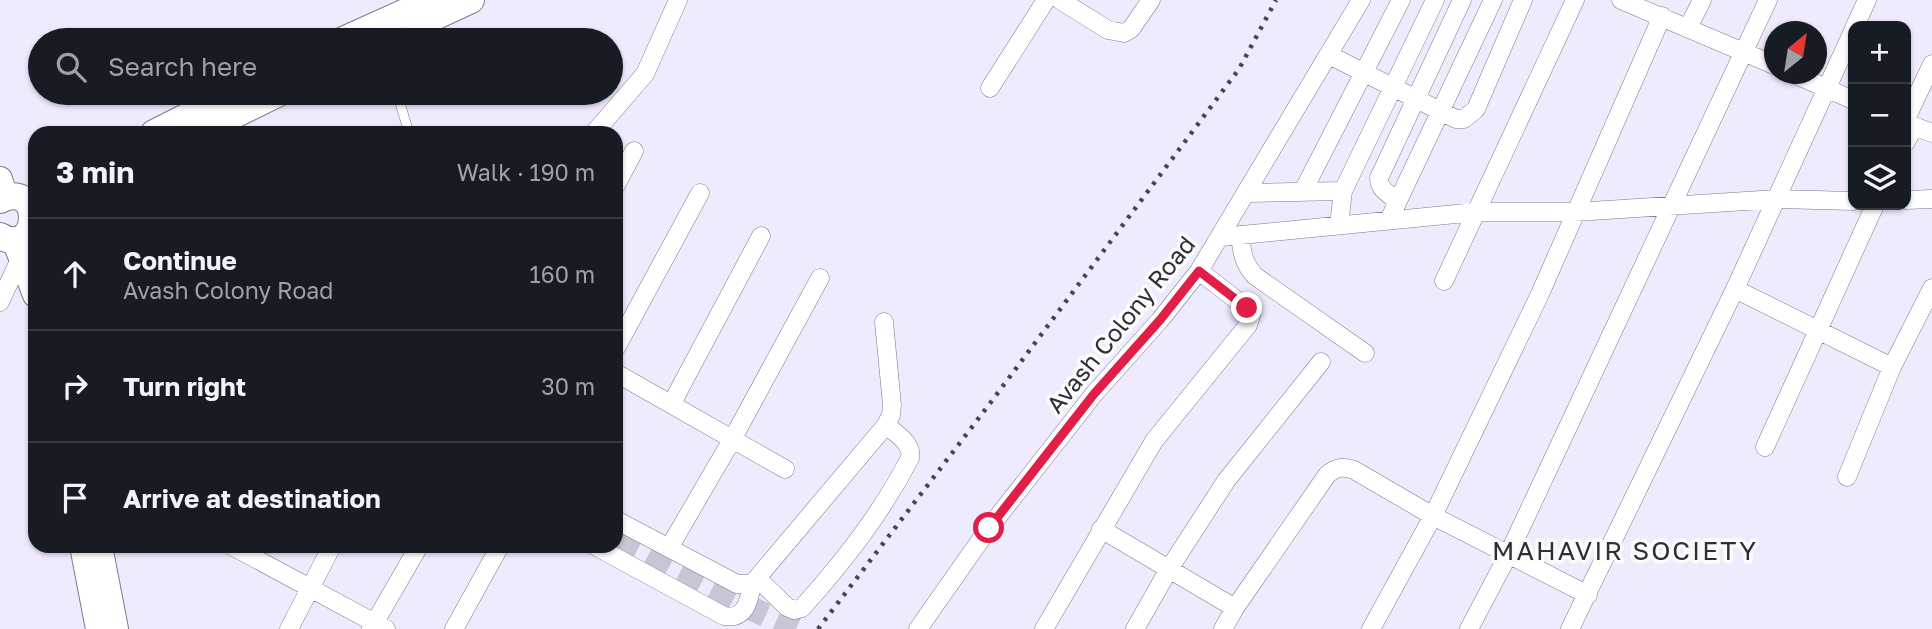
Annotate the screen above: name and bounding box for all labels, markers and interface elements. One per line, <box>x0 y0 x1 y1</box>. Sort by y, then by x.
north arrow <box>1764 21 1827 84</box>
map controls <box>1848 21 1911 210</box>
button: + <box>1848 21 1911 84</box>
search box <box>28 28 623 105</box>
icon: search <box>52 48 90 86</box>
text: Search here <box>108 51 257 82</box>
button: − <box>1848 84 1911 147</box>
button: layers <box>1848 147 1911 210</box>
text: 3 min <box>56 154 134 190</box>
text: Walk · 190 m <box>457 158 595 186</box>
street label: Avash Colony Road <box>1040 230 1200 418</box>
text: Continue <box>123 245 237 276</box>
icon: ahead <box>56 255 94 293</box>
text: 160 m <box>530 260 595 288</box>
text: Avash Colony Road <box>123 276 333 304</box>
route end <box>1231 292 1262 323</box>
icon: right <box>56 367 94 405</box>
text: Turn right <box>123 371 246 402</box>
text: 30 m <box>541 372 595 400</box>
icon: arrive <box>56 479 94 517</box>
text: Arrive at destination <box>123 483 381 514</box>
route start <box>973 512 1004 543</box>
district label: MAHAVIR SOCIETY <box>1492 535 1758 566</box>

